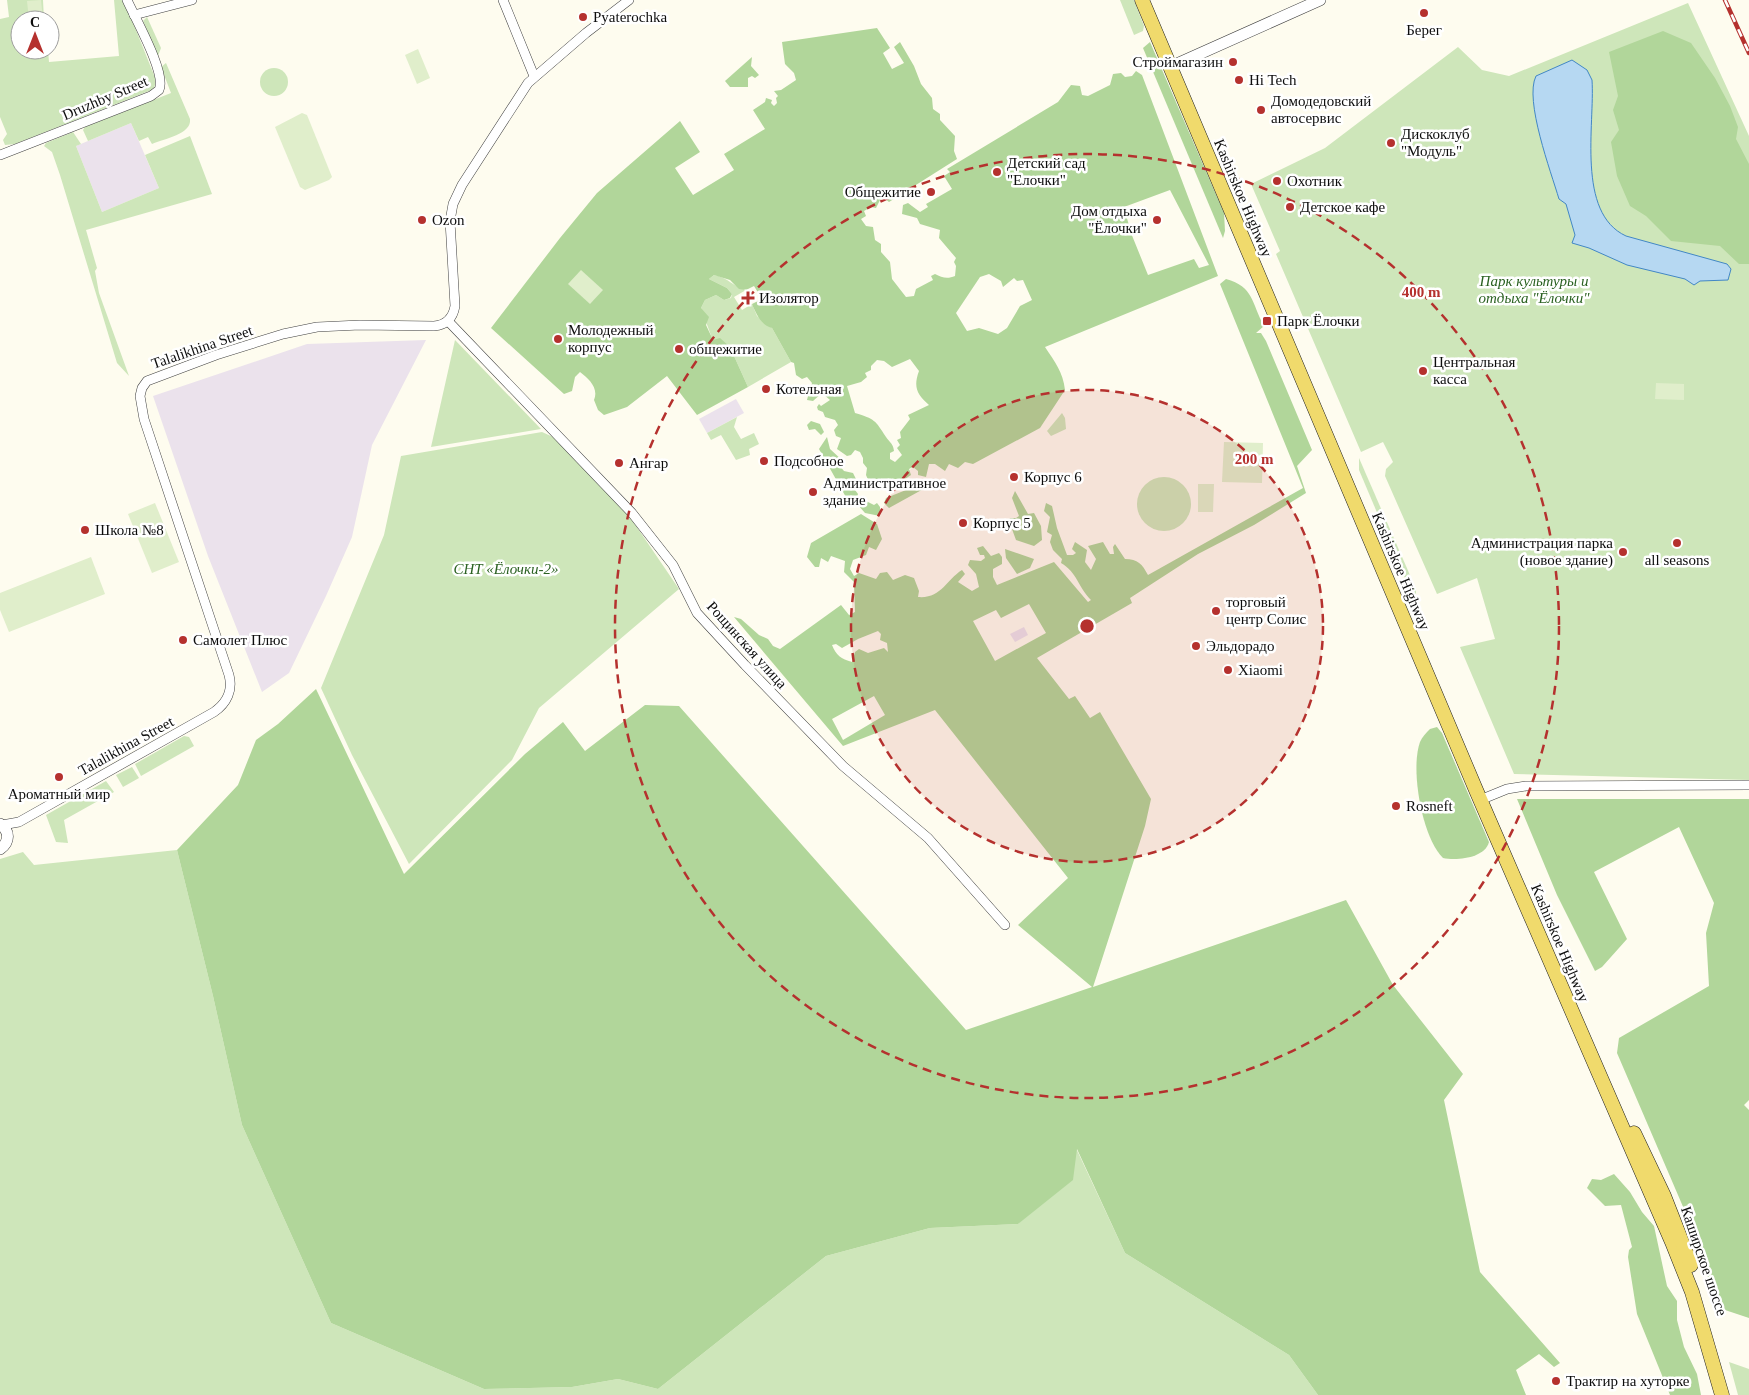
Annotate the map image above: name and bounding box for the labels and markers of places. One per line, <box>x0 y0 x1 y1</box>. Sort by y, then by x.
marker: Берег <box>1418 7 1430 19</box>
place label: Pyaterochka <box>593 9 667 25</box>
marker: Pyaterochka <box>577 11 589 23</box>
place label: Берег <box>1406 22 1442 38</box>
place label: Строймагазин <box>1133 54 1223 70</box>
marker: Строймагазин <box>1227 56 1239 68</box>
place label: Hi Tech <box>1249 72 1297 88</box>
marker: Hi Tech <box>1233 74 1245 86</box>
place label: Домодедовский автосервис <box>1271 93 1371 126</box>
marker: Домодедовский автосервис <box>1255 104 1267 116</box>
place label: Дискоклуб "Модуль" <box>1401 126 1470 159</box>
marker: Дискоклуб "Модуль" <box>1385 137 1397 149</box>
place label: Детский сад "Елочки" <box>1007 155 1086 188</box>
marker: Детский сад "Елочки" <box>991 166 1003 178</box>
place label: Охотник <box>1287 173 1343 189</box>
marker: Охотник <box>1271 175 1283 187</box>
place label: Общежитие <box>845 184 921 200</box>
marker: Общежитие <box>925 186 937 198</box>
place label: Детское кафе <box>1300 199 1386 215</box>
marker: Детское кафе <box>1284 201 1296 213</box>
place label: Дом отдыха "Ёлочки" <box>1071 203 1147 236</box>
place label: Ozon <box>432 212 465 228</box>
marker: Ozon <box>416 214 428 226</box>
marker: Дом отдыха "Ёлочки" <box>1151 214 1163 226</box>
place label: Изолятор <box>759 290 819 306</box>
marker: Изолятор <box>741 291 755 305</box>
place label: Парк Ёлочки <box>1277 313 1360 329</box>
marker: Парк Ёлочки <box>1261 315 1273 327</box>
place label: Молодежный корпус <box>568 322 654 355</box>
marker: Молодежный корпус <box>552 333 564 345</box>
place label: общежитие <box>689 341 762 357</box>
marker: общежитие <box>673 343 685 355</box>
place label: Центральная касса <box>1433 354 1516 387</box>
marker: Центральная касса <box>1417 365 1429 377</box>
place label: Котельная <box>776 381 842 397</box>
marker: Котельная <box>760 383 772 395</box>
place label: Подсобное <box>774 453 844 469</box>
place label: Ангар <box>629 455 668 471</box>
marker: Подсобное <box>758 455 770 467</box>
marker: Ангар <box>613 457 625 469</box>
place label: Корпус 6 <box>1024 469 1082 485</box>
marker: Корпус 6 <box>1008 471 1020 483</box>
place label: Административное здание <box>823 475 947 508</box>
marker: Административное здание <box>807 486 819 498</box>
place label: Корпус 5 <box>973 515 1031 531</box>
marker: Корпус 5 <box>957 517 969 529</box>
place label: Школа №8 <box>95 522 164 538</box>
marker: Школа №8 <box>79 524 91 536</box>
place label: Администрация парка (новое здание) <box>1471 535 1613 569</box>
marker: all seasons <box>1671 537 1683 549</box>
marker: Администрация парка (новое здание) <box>1617 546 1629 558</box>
place label: all seasons <box>1645 552 1709 568</box>
place label: торговый центр Солис <box>1226 594 1307 627</box>
marker: торговый центр Солис <box>1210 605 1222 617</box>
centre of rings <box>1078 617 1096 635</box>
place label: Самолет Плюс <box>193 632 287 648</box>
marker: Самолет Плюс <box>177 634 189 646</box>
place label: Эльдорадо <box>1206 638 1274 654</box>
marker: Эльдорадо <box>1190 640 1202 652</box>
place label: Xiaomi <box>1238 662 1283 678</box>
marker: Xiaomi <box>1222 664 1234 676</box>
marker: Ароматный мир <box>53 771 65 783</box>
place label: Ароматный мир <box>8 786 110 802</box>
place label: Rosneft <box>1406 798 1453 814</box>
marker: Rosneft <box>1390 800 1402 812</box>
place label: Трактир на хуторке <box>1566 1373 1690 1389</box>
marker: Трактир на хуторке <box>1550 1375 1562 1387</box>

